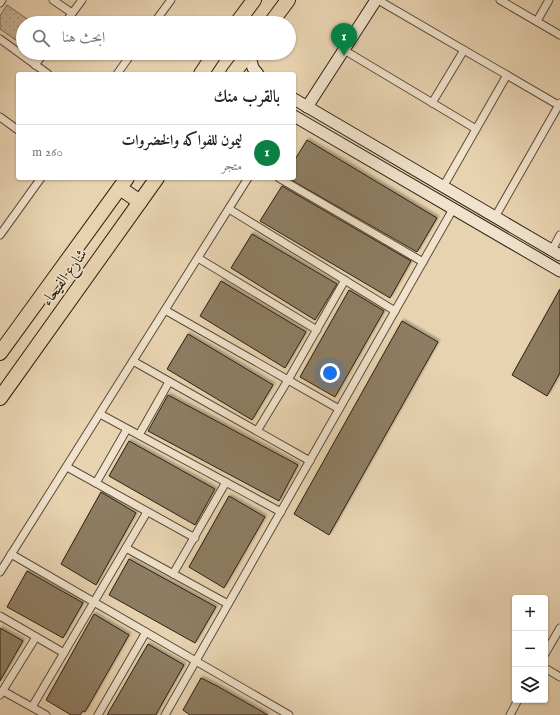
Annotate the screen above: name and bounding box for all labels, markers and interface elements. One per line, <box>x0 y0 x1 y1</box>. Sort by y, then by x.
search box <box>16 16 296 60</box>
pin: 1 <box>331 23 357 56</box>
icon: search <box>30 27 52 49</box>
text: ابحث هنا <box>62 28 105 47</box>
text: بالقرب منك <box>213 87 280 108</box>
text: ليمون للفواكه والخضروات <box>121 131 242 150</box>
text: 260 m <box>32 144 63 161</box>
text: 1 <box>265 144 269 161</box>
text: متجر <box>221 158 242 175</box>
street label: شارع الفيحاء <box>38 246 94 312</box>
your location <box>320 363 340 383</box>
map controls <box>512 595 548 703</box>
button: + <box>512 595 548 631</box>
button: − <box>512 631 548 667</box>
button: layers <box>512 667 548 703</box>

